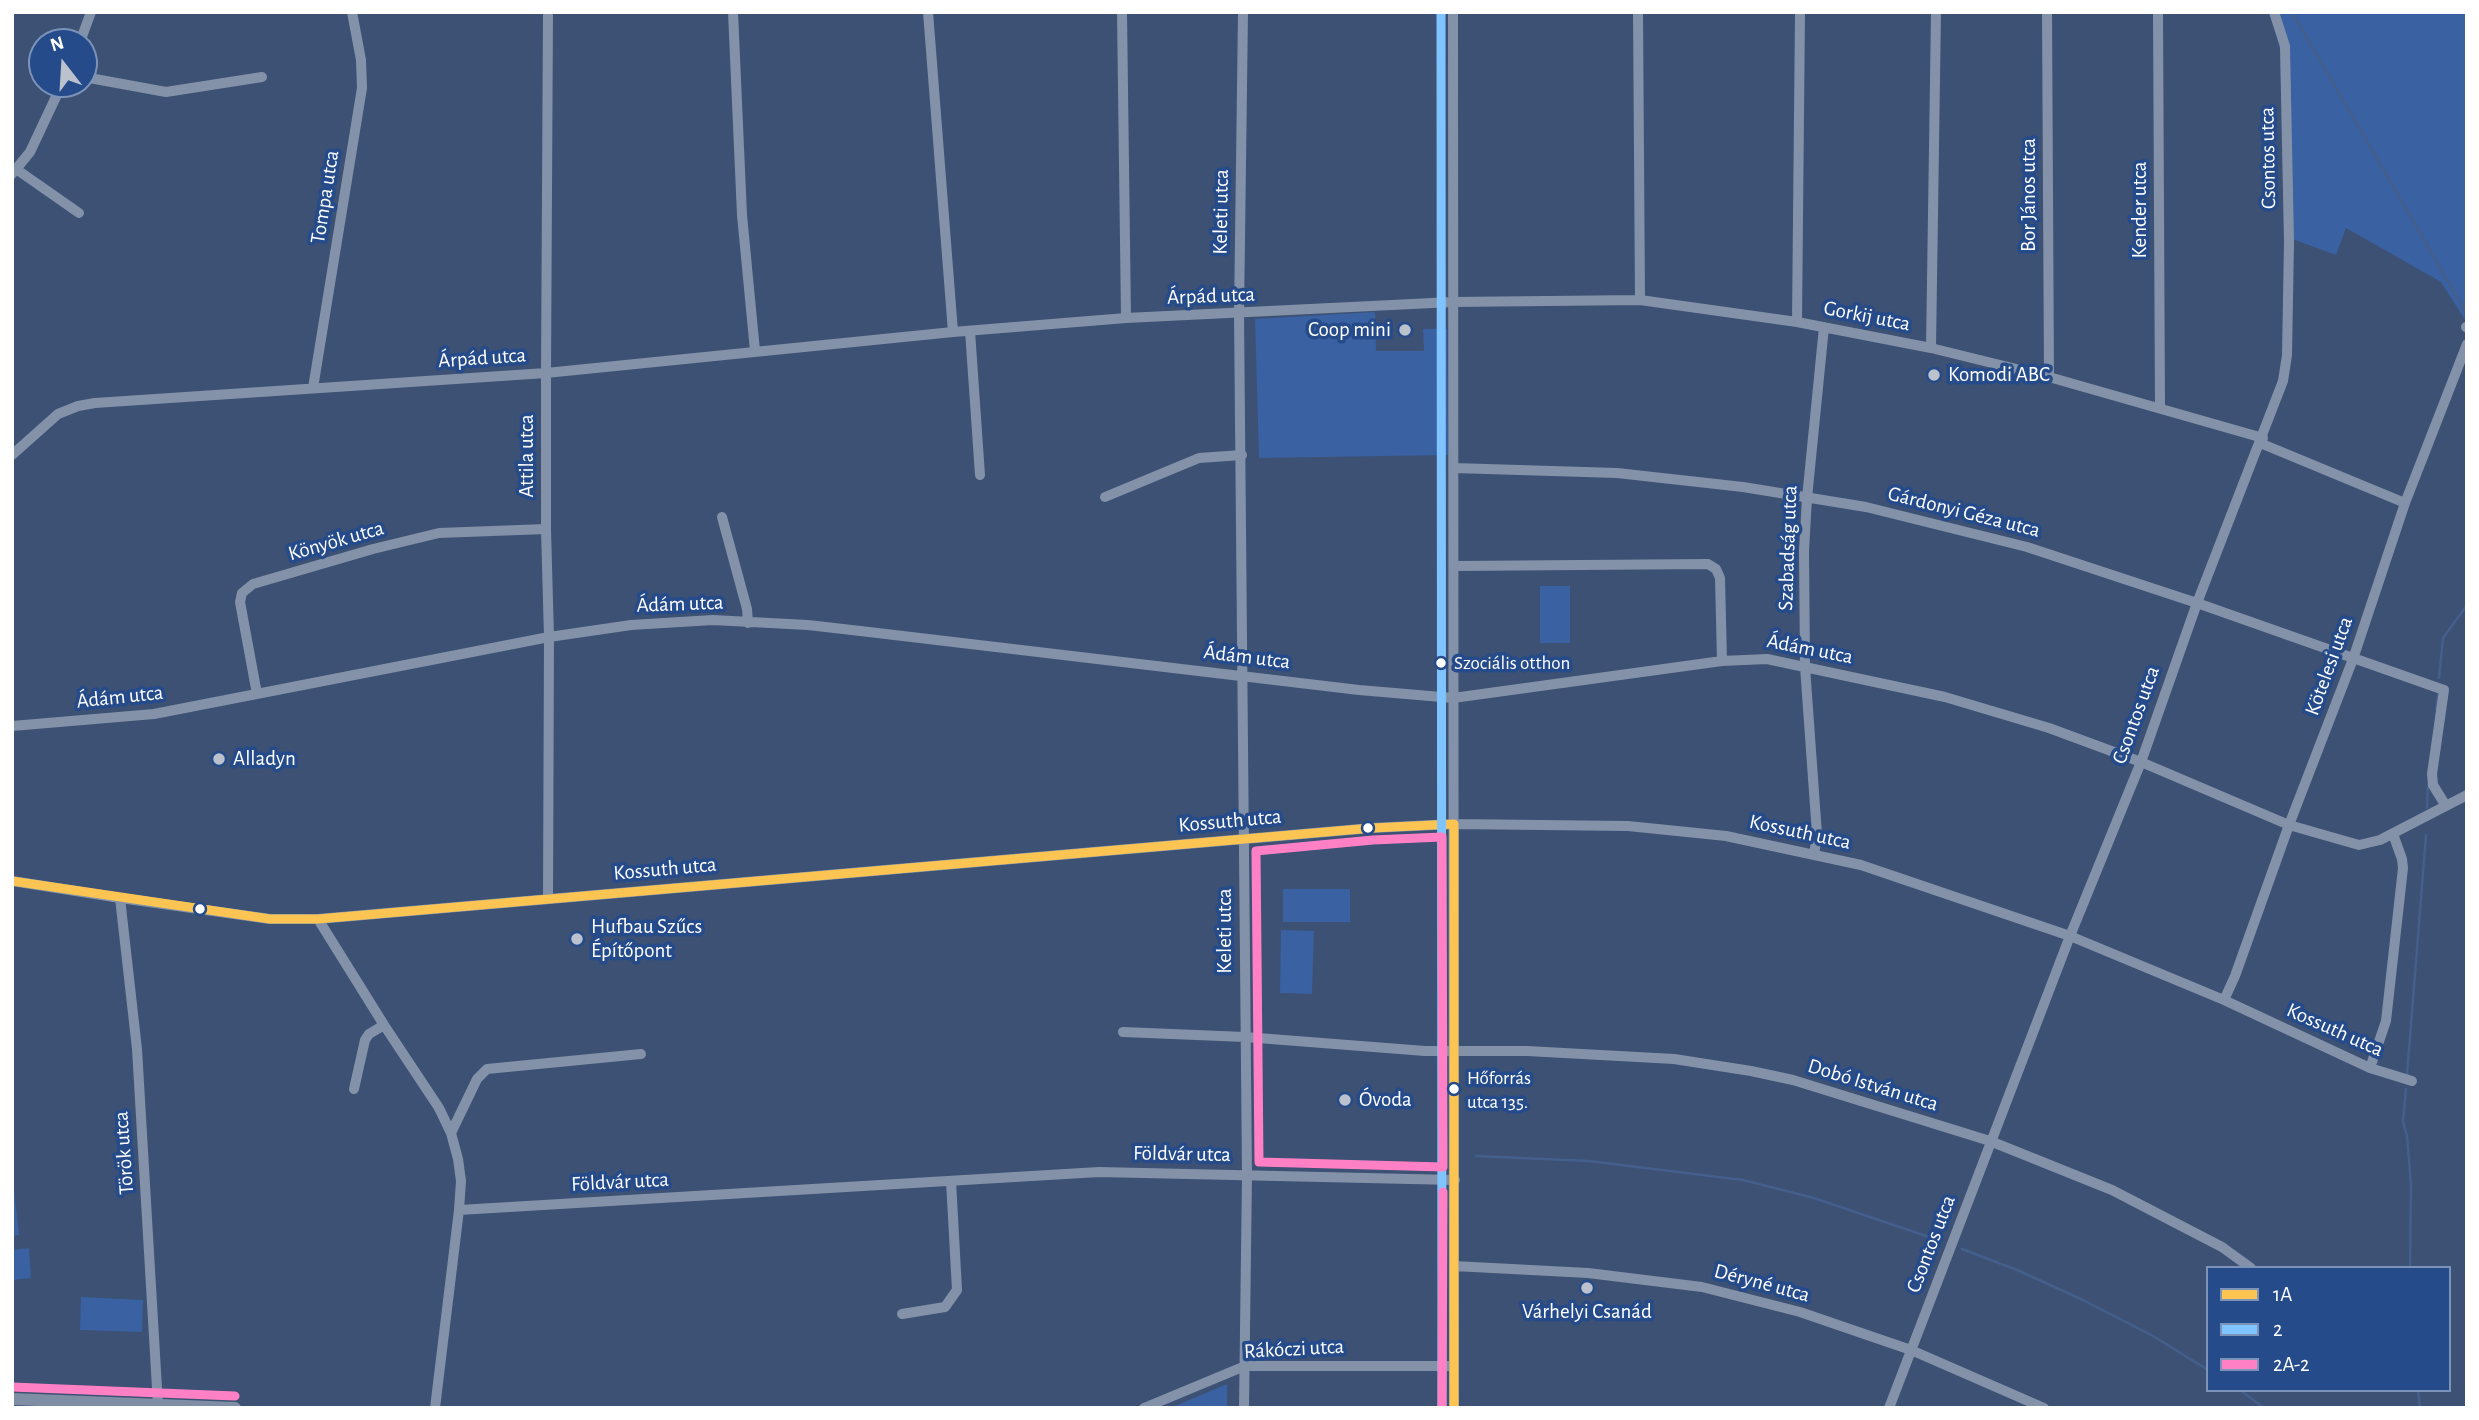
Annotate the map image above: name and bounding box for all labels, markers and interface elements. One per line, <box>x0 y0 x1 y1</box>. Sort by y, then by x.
north arrow <box>28 28 98 98</box>
text: N <box>48 33 66 55</box>
street label: Csontos utca <box>2255 107 2281 209</box>
street label: Bor János utca <box>2016 138 2042 252</box>
street label: Tompa utca <box>305 148 345 246</box>
street label: Kender utca <box>2127 161 2153 259</box>
street label: Keleti utca <box>1208 169 1234 255</box>
street label: Árpád utca <box>1167 282 1255 310</box>
street label: Gorkij utca <box>1822 295 1912 337</box>
place label: Coop mini <box>1308 317 1391 343</box>
marker: Coop mini <box>1397 322 1413 338</box>
street label: Árpád utca <box>437 342 527 374</box>
place label: Komodi ABC <box>1948 362 2050 388</box>
marker: Komodi ABC <box>1926 367 1942 383</box>
street label: Attila utca <box>514 414 540 498</box>
street label: Gárdonyi Géza utca <box>1885 481 2043 543</box>
street label: Szabadság utca <box>1773 485 1803 611</box>
street label: Könyök utca <box>285 515 387 567</box>
street label: Ádám utca <box>636 590 724 618</box>
street label: Kötelesi utca <box>2299 613 2359 719</box>
street label: Ádám utca <box>1765 628 1855 670</box>
street label: Ádám utca <box>1202 639 1292 675</box>
place label: Szociális otthon <box>1454 652 1570 674</box>
marker: Szociális otthon <box>1434 656 1448 670</box>
street label: Csontos utca <box>2107 663 2165 767</box>
street label: Ádám utca <box>75 680 165 714</box>
place label: Alladyn <box>233 746 296 772</box>
marker: Alladyn <box>211 751 227 767</box>
street label: Kossuth utca <box>1177 804 1283 838</box>
street label: Kossuth utca <box>1747 809 1853 855</box>
unlabelled marker <box>1361 821 1375 835</box>
street label: Kossuth utca <box>612 852 718 886</box>
street label: Keleti utca <box>1212 888 1238 974</box>
unlabelled marker <box>193 902 207 916</box>
place label: Hufbau Szűcs Építőpont <box>591 914 702 964</box>
marker: Hufbau Szűcs Építőpont <box>569 931 585 947</box>
street label: Kossuth utca <box>2283 997 2387 1063</box>
street label: Dobó István utca <box>1805 1053 1941 1117</box>
place label: Hőforrás utca 135. <box>1467 1067 1531 1111</box>
marker: Hőforrás utca 135. <box>1447 1082 1461 1096</box>
place label: Óvoda <box>1359 1087 1412 1113</box>
marker: Óvoda <box>1337 1092 1353 1108</box>
street label: Török utca <box>109 1110 139 1196</box>
street label: Földvár utca <box>1133 1141 1231 1167</box>
street label: Földvár utca <box>571 1167 669 1197</box>
street label: Csontos utca <box>1901 1192 1961 1296</box>
street label: Déryné utca <box>1711 1258 1813 1308</box>
legend <box>2206 1266 2451 1392</box>
marker: Várhelyi Csanád <box>1579 1280 1595 1296</box>
text: 1A <box>2273 1284 2292 1305</box>
place label: Várhelyi Csanád <box>1522 1299 1652 1325</box>
text: 2 <box>2273 1319 2283 1340</box>
street label: Rákóczi utca <box>1243 1334 1345 1364</box>
text: 2A-2 <box>2273 1354 2310 1375</box>

